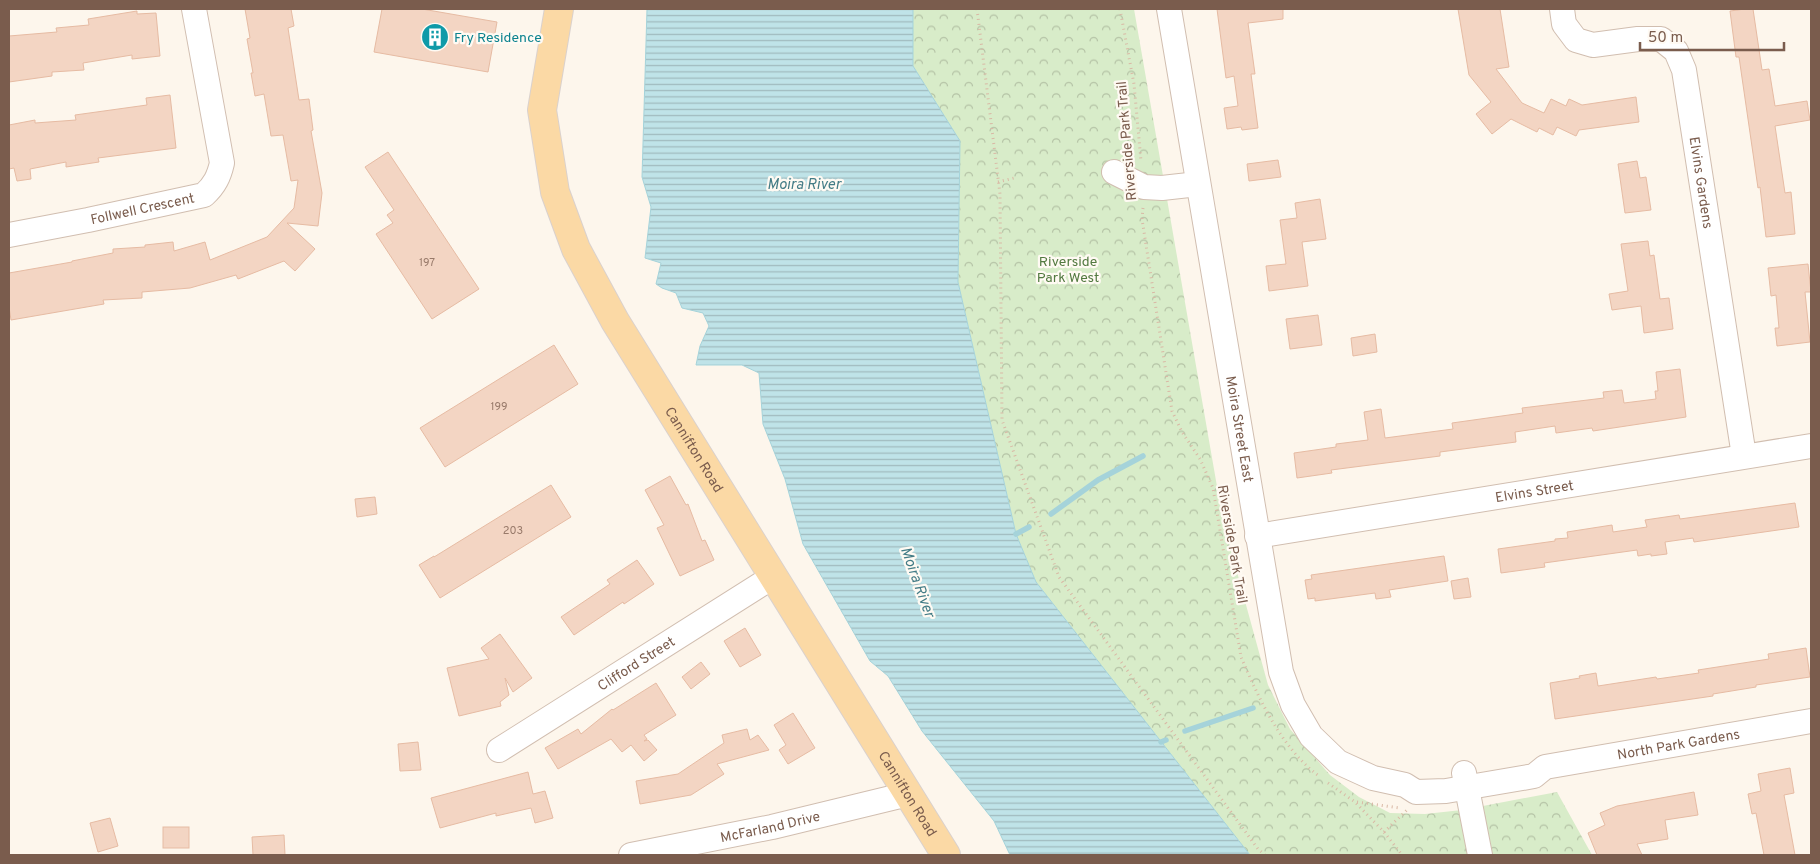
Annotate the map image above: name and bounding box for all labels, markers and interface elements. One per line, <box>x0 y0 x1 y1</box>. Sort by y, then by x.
scale bar <box>1640 20 1784 52</box>
building icon: Fry Residence <box>420 22 450 52</box>
text: 50 m <box>1648 29 1683 48</box>
place label: Fry Residence <box>454 30 542 47</box>
street label: Riverside Park Trail <box>1114 80 1141 201</box>
street label: Elvins Gardens <box>1684 136 1716 230</box>
water label: Moira River <box>767 176 842 195</box>
street label: Follwell Crescent <box>89 190 196 229</box>
park label: Riverside Park West <box>1037 254 1099 287</box>
house number: 197 <box>419 256 435 270</box>
street label: Moira Street East <box>1221 375 1256 484</box>
house number: 199 <box>490 400 508 414</box>
street label: Cannifton Road <box>660 404 726 496</box>
street label: Elvins Street <box>1494 478 1575 507</box>
street label: Riverside Park Trail <box>1213 484 1250 605</box>
house number: 203 <box>503 524 523 538</box>
water label: Moira River <box>895 545 939 622</box>
street label: Clifford Street <box>595 634 679 695</box>
street label: North Park Gardens <box>1616 726 1741 764</box>
street label: Cannifton Road <box>874 748 940 840</box>
street label: McFarland Drive <box>719 809 822 847</box>

